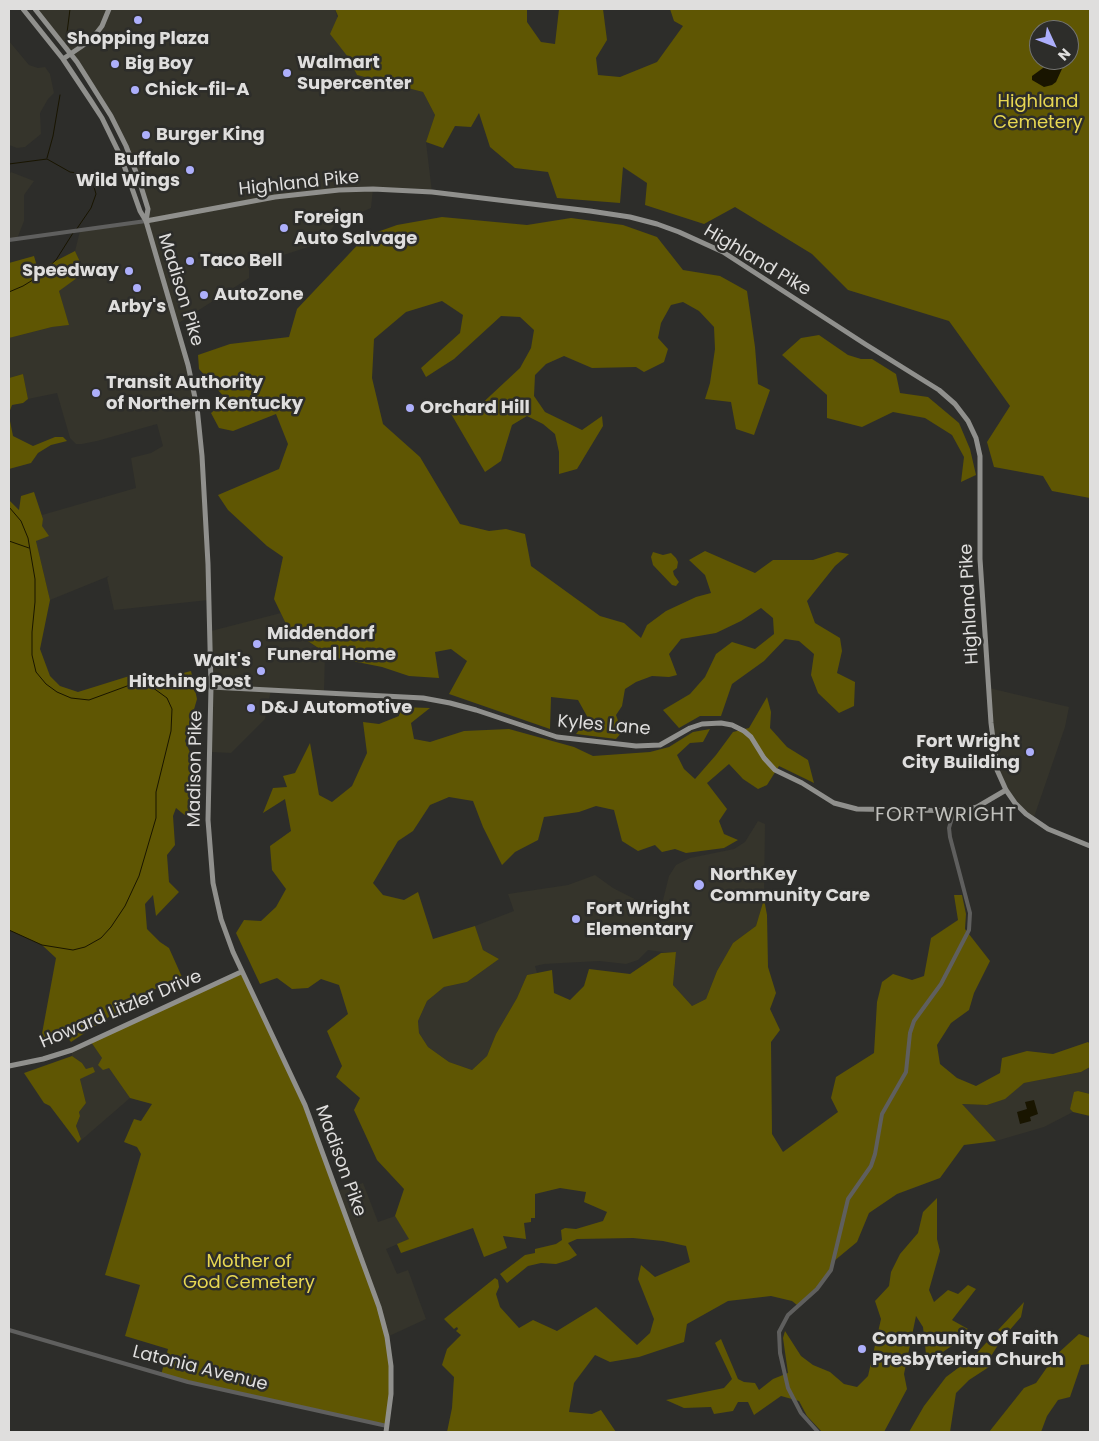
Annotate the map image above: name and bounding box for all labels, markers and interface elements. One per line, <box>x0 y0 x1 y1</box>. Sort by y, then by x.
marker: Shopping Plaza <box>132 14 144 26</box>
north arrow <box>1029 20 1079 70</box>
place label: Shopping Plaza <box>67 28 209 50</box>
text: N <box>1053 44 1075 65</box>
place label: Walmart Supercenter <box>297 52 411 94</box>
place label: Big Boy <box>125 53 193 75</box>
marker: Big Boy <box>109 58 121 70</box>
marker: Walmart Supercenter <box>281 67 293 79</box>
place label: Chick-fil-A <box>145 79 249 101</box>
marker: Chick-fil-A <box>129 84 141 96</box>
park label: Highland Cemetery <box>993 91 1083 134</box>
place label: Burger King <box>156 124 265 146</box>
marker: Burger King <box>140 129 152 141</box>
place label: Buffalo Wild Wings <box>76 149 180 192</box>
marker: Buffalo Wild Wings <box>184 164 196 176</box>
street label: Highland Pike <box>238 167 360 201</box>
place label: Foreign Auto Salvage <box>294 207 417 250</box>
street label: Highland Pike <box>700 221 814 301</box>
marker: Foreign Auto Salvage <box>278 222 290 234</box>
street label: Madison Pike <box>153 231 207 349</box>
place label: Taco Bell <box>200 250 283 272</box>
marker: Taco Bell <box>184 255 196 267</box>
place label: Speedway <box>22 260 119 282</box>
marker: Speedway <box>123 265 135 277</box>
marker: Arby's <box>131 282 143 294</box>
place label: AutoZone <box>214 284 304 306</box>
marker: AutoZone <box>198 289 210 301</box>
place label: Arby's <box>108 296 166 318</box>
place label: Transit Authority of Northern Kentucky <box>106 372 303 414</box>
marker: Transit Authority of Northern Kentucky <box>90 387 102 399</box>
place label: Orchard Hill <box>420 397 530 419</box>
marker: Orchard Hill <box>404 402 416 414</box>
street label: Highland Pike <box>956 543 984 665</box>
place label: Middendorf Funeral Home <box>267 623 396 666</box>
marker: Middendorf Funeral Home <box>251 638 263 650</box>
place label: Walt's Hitching Post <box>129 650 251 692</box>
marker: Walt's Hitching Post <box>255 665 267 677</box>
place label: D&J Automotive <box>261 697 412 719</box>
marker: D&J Automotive <box>245 702 257 714</box>
street label: Madison Pike <box>184 710 208 828</box>
street label: Kyles Lane <box>557 711 651 741</box>
place label: Fort Wright City Building <box>902 731 1020 774</box>
marker: Fort Wright City Building <box>1024 746 1036 758</box>
district label: FORT WRIGHT <box>874 804 1018 828</box>
place label: NorthKey Community Care <box>710 864 870 906</box>
marker: NorthKey Community Care <box>692 878 706 892</box>
place label: Fort Wright Elementary <box>586 898 693 941</box>
marker: Fort Wright Elementary <box>570 913 582 925</box>
street label: Howard Litzler Drive <box>37 966 205 1054</box>
street label: Madison Pike <box>310 1102 370 1220</box>
park label: Mother of God Cemetery <box>183 1251 315 1294</box>
place label: Community Of Faith Presbyterian Church <box>872 1328 1064 1370</box>
street label: Latonia Avenue <box>130 1342 270 1396</box>
marker: Community Of Faith Presbyterian Church <box>856 1343 868 1355</box>

